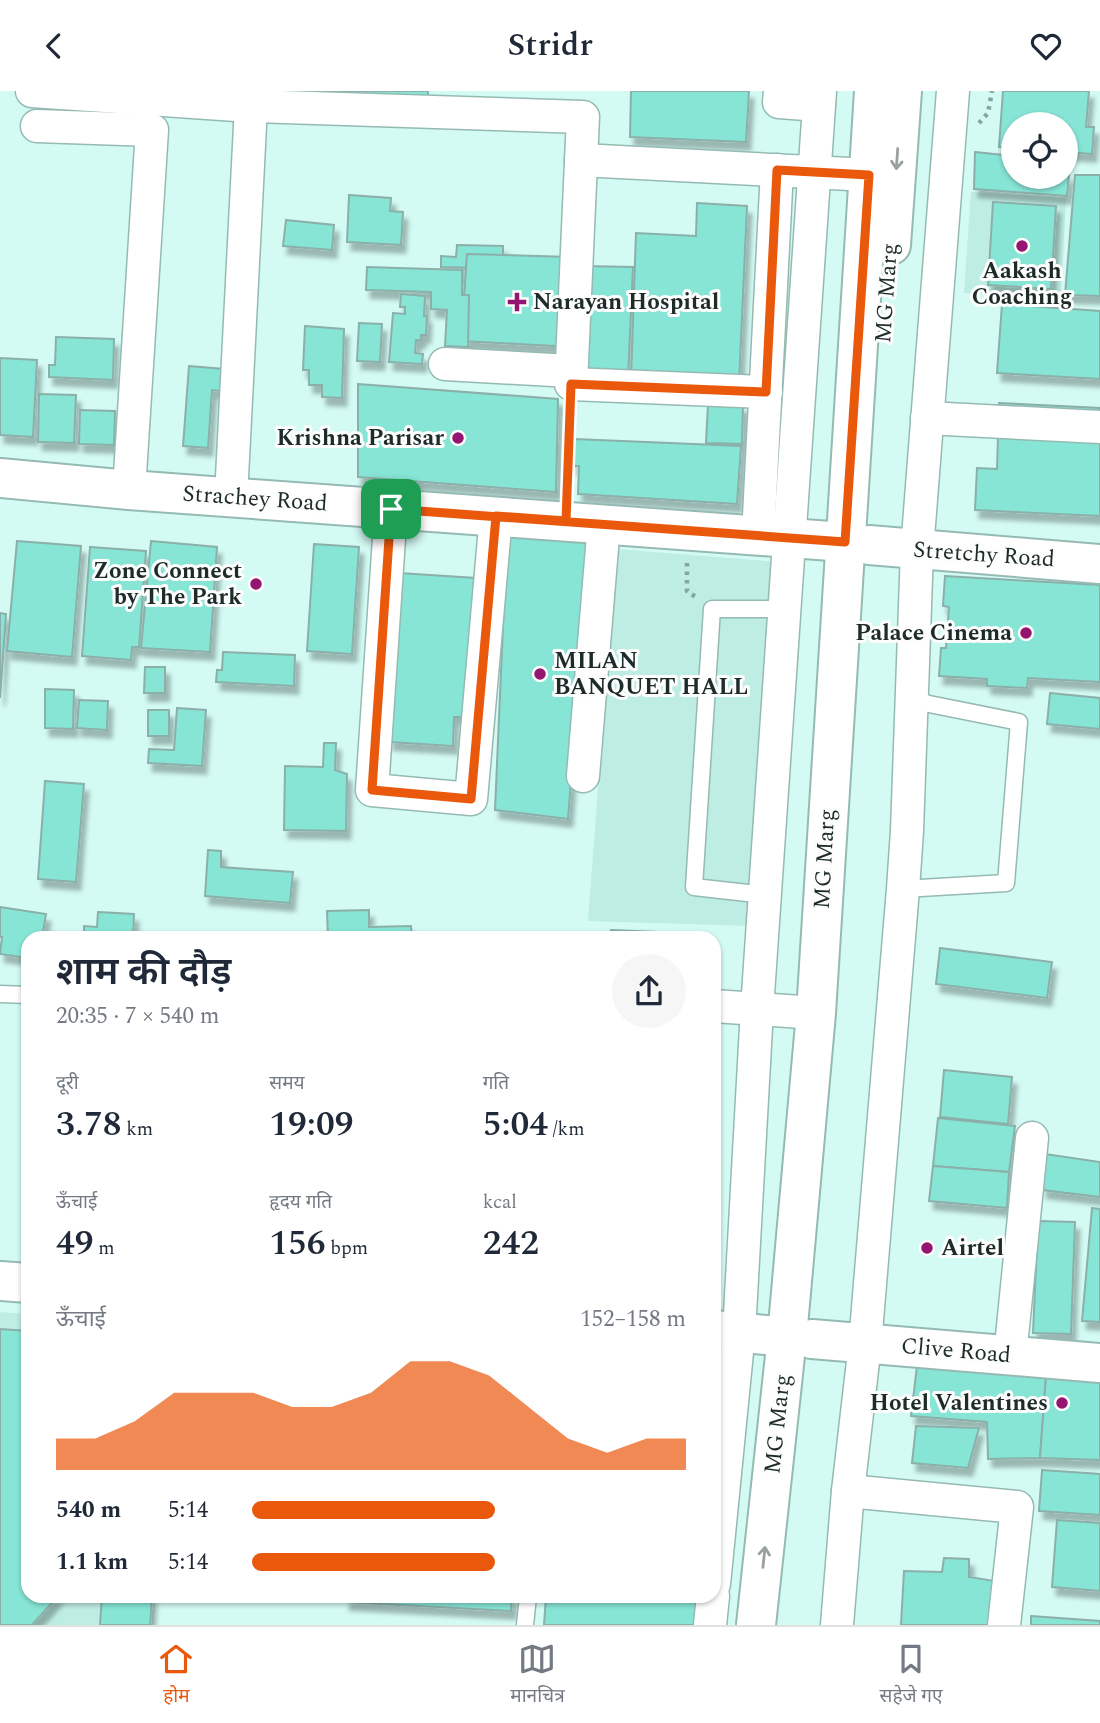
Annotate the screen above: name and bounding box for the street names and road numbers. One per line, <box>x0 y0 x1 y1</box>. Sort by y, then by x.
street label: MG Marg <box>866 242 908 344</box>
street label: Strachey Road <box>181 476 329 522</box>
street label: Stretchy Road <box>912 533 1056 577</box>
street label: MG Marg <box>805 808 845 910</box>
street label: Clive Road <box>899 1329 1013 1373</box>
street label: MG Marg <box>755 1372 801 1476</box>

